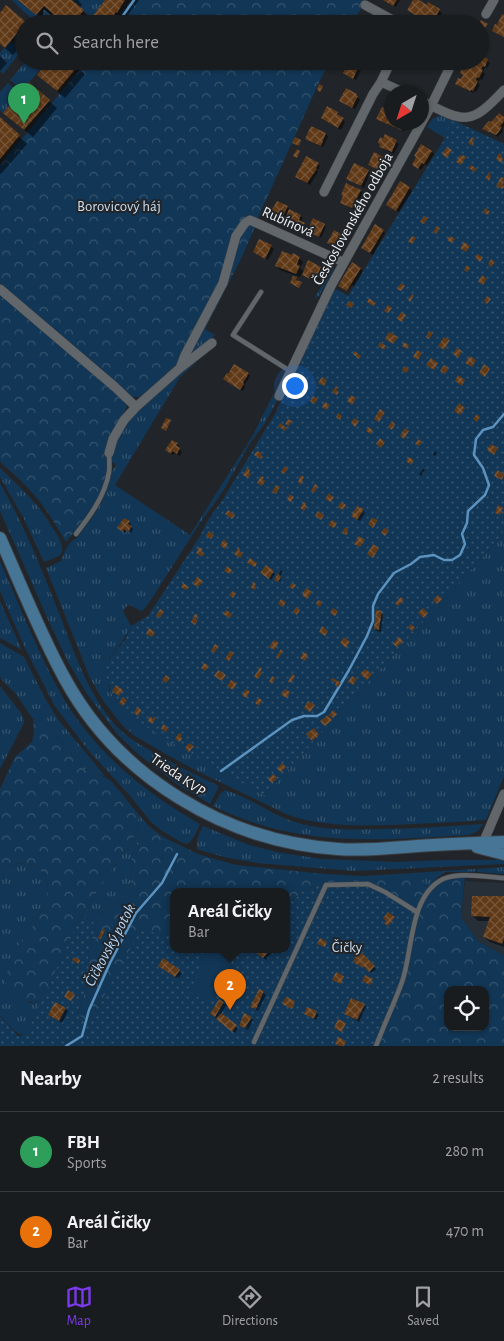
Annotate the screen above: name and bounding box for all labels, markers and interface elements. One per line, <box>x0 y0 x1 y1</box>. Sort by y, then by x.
search box <box>15 15 489 70</box>
icon: search <box>33 29 61 57</box>
text: Search here <box>73 33 159 52</box>
pin: 1 <box>8 83 40 124</box>
north arrow <box>384 85 429 130</box>
street label: Československého odboja <box>309 150 396 288</box>
park label: Borovicový háj <box>77 199 161 214</box>
street label: Rubínová <box>260 204 316 240</box>
your location <box>282 373 308 399</box>
street label: Trieda KVP <box>148 751 208 799</box>
popup <box>170 888 290 953</box>
water label: Čičkovský potok <box>80 900 139 989</box>
text: Areál Čičky <box>188 902 272 921</box>
text: Bar <box>188 924 209 940</box>
park label: Čičky <box>332 939 363 955</box>
pin: 2 <box>214 969 246 1010</box>
map controls <box>444 986 489 1031</box>
button: locate <box>444 986 489 1031</box>
text: Nearby <box>20 1068 81 1089</box>
text: 2 results <box>432 1070 484 1086</box>
text: FBH <box>67 1133 100 1152</box>
text: 1 <box>33 1143 39 1159</box>
text: 280 m <box>445 1143 484 1159</box>
text: Sports <box>67 1155 107 1171</box>
text: Areál Čičky <box>67 1213 151 1232</box>
text: 2 <box>32 1223 40 1239</box>
text: 470 m <box>446 1223 484 1239</box>
text: Bar <box>67 1235 88 1251</box>
tab: Map <box>65 1283 93 1330</box>
tab: Directions <box>222 1283 278 1330</box>
tab: Saved <box>407 1283 439 1330</box>

